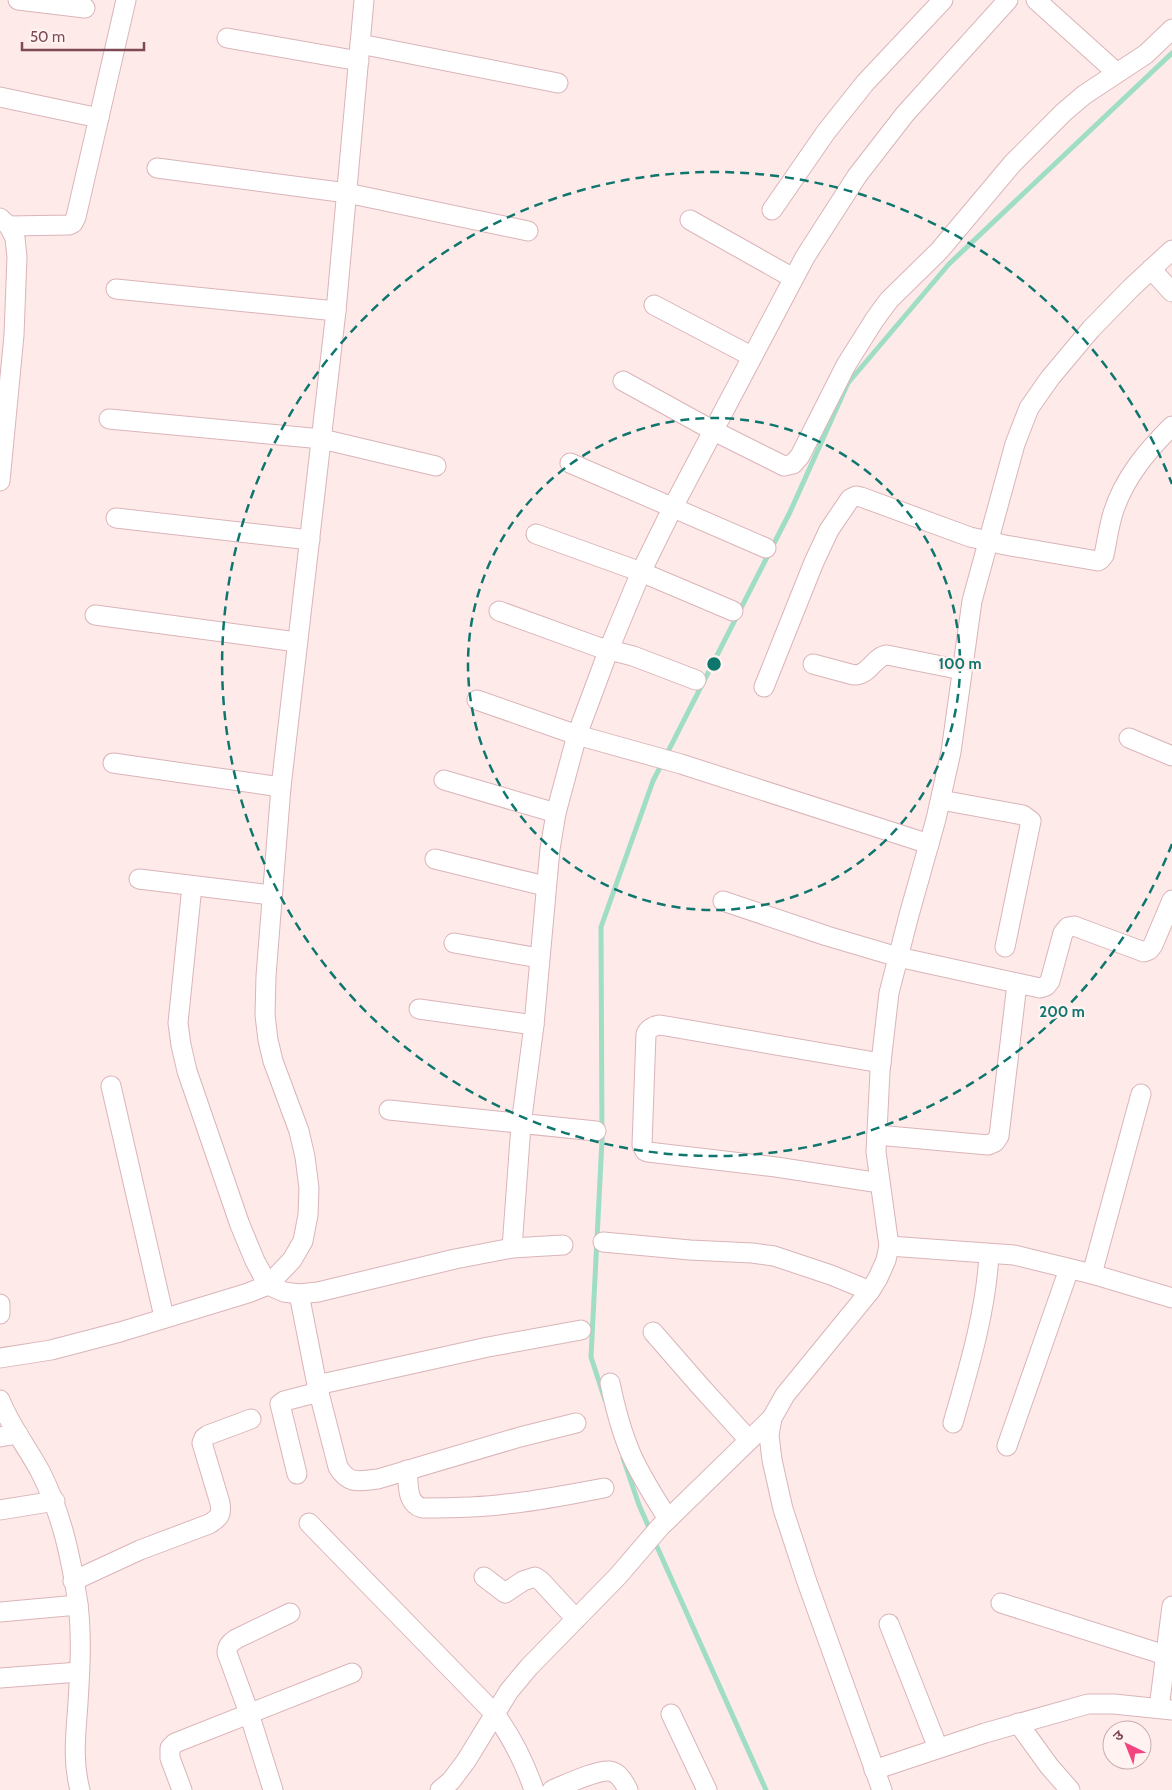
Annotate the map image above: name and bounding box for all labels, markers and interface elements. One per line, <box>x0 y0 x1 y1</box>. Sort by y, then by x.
scale bar <box>22 20 145 52</box>
text: 50 m <box>30 28 65 46</box>
centre of rings <box>705 655 723 673</box>
text: 100 m <box>938 655 982 673</box>
text: 200 m <box>1039 1003 1085 1021</box>
north arrow <box>1102 1720 1152 1770</box>
text: उ <box>1109 1726 1128 1745</box>

